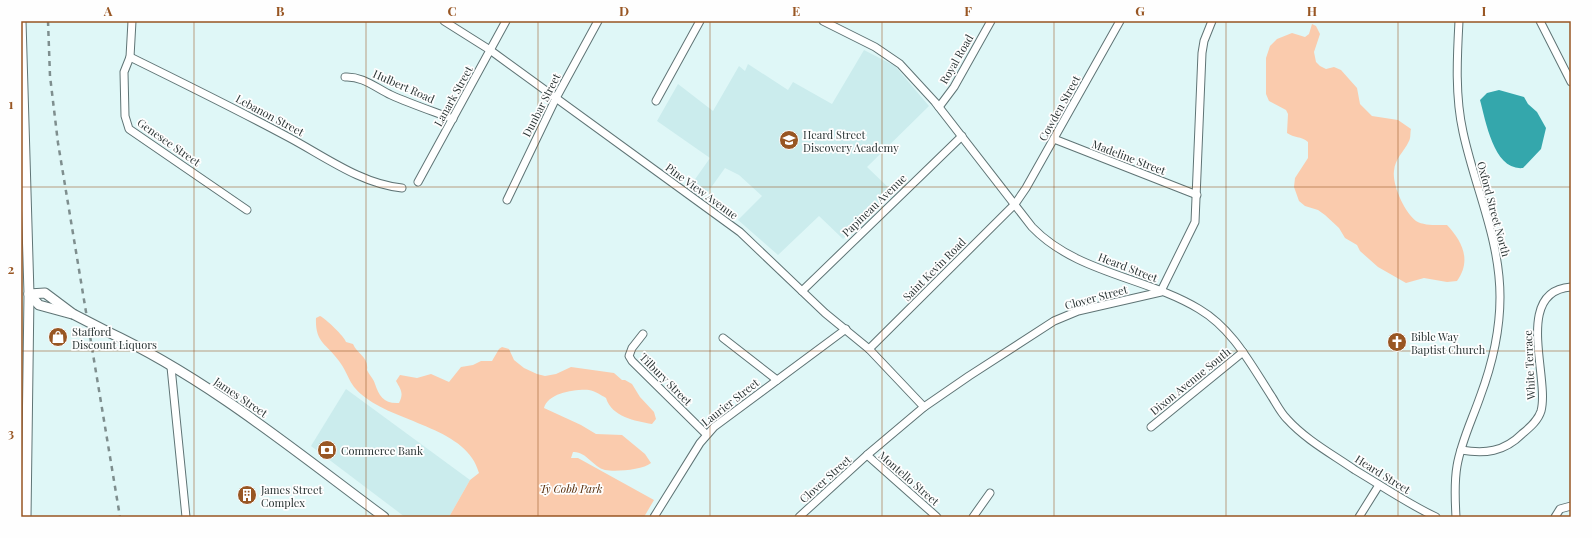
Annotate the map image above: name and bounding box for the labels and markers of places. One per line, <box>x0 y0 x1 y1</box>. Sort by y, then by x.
place label: Heard Street Discovery Academy <box>803 127 899 155</box>
school or university icon: Heard Street Discovery Academy <box>778 129 800 151</box>
place label: Stafford Discount Liquors <box>72 324 157 352</box>
shop icon: Stafford Discount Liquors <box>47 326 69 348</box>
place label: Bible Way Baptist Church <box>1411 329 1486 357</box>
church icon: Bible Way Baptist Church <box>1386 331 1408 353</box>
bank icon: Commerce Bank <box>316 439 338 461</box>
place label: Commerce Bank <box>341 443 423 458</box>
place label: James Street Complex <box>260 482 322 510</box>
building icon: James Street Complex <box>236 484 258 506</box>

